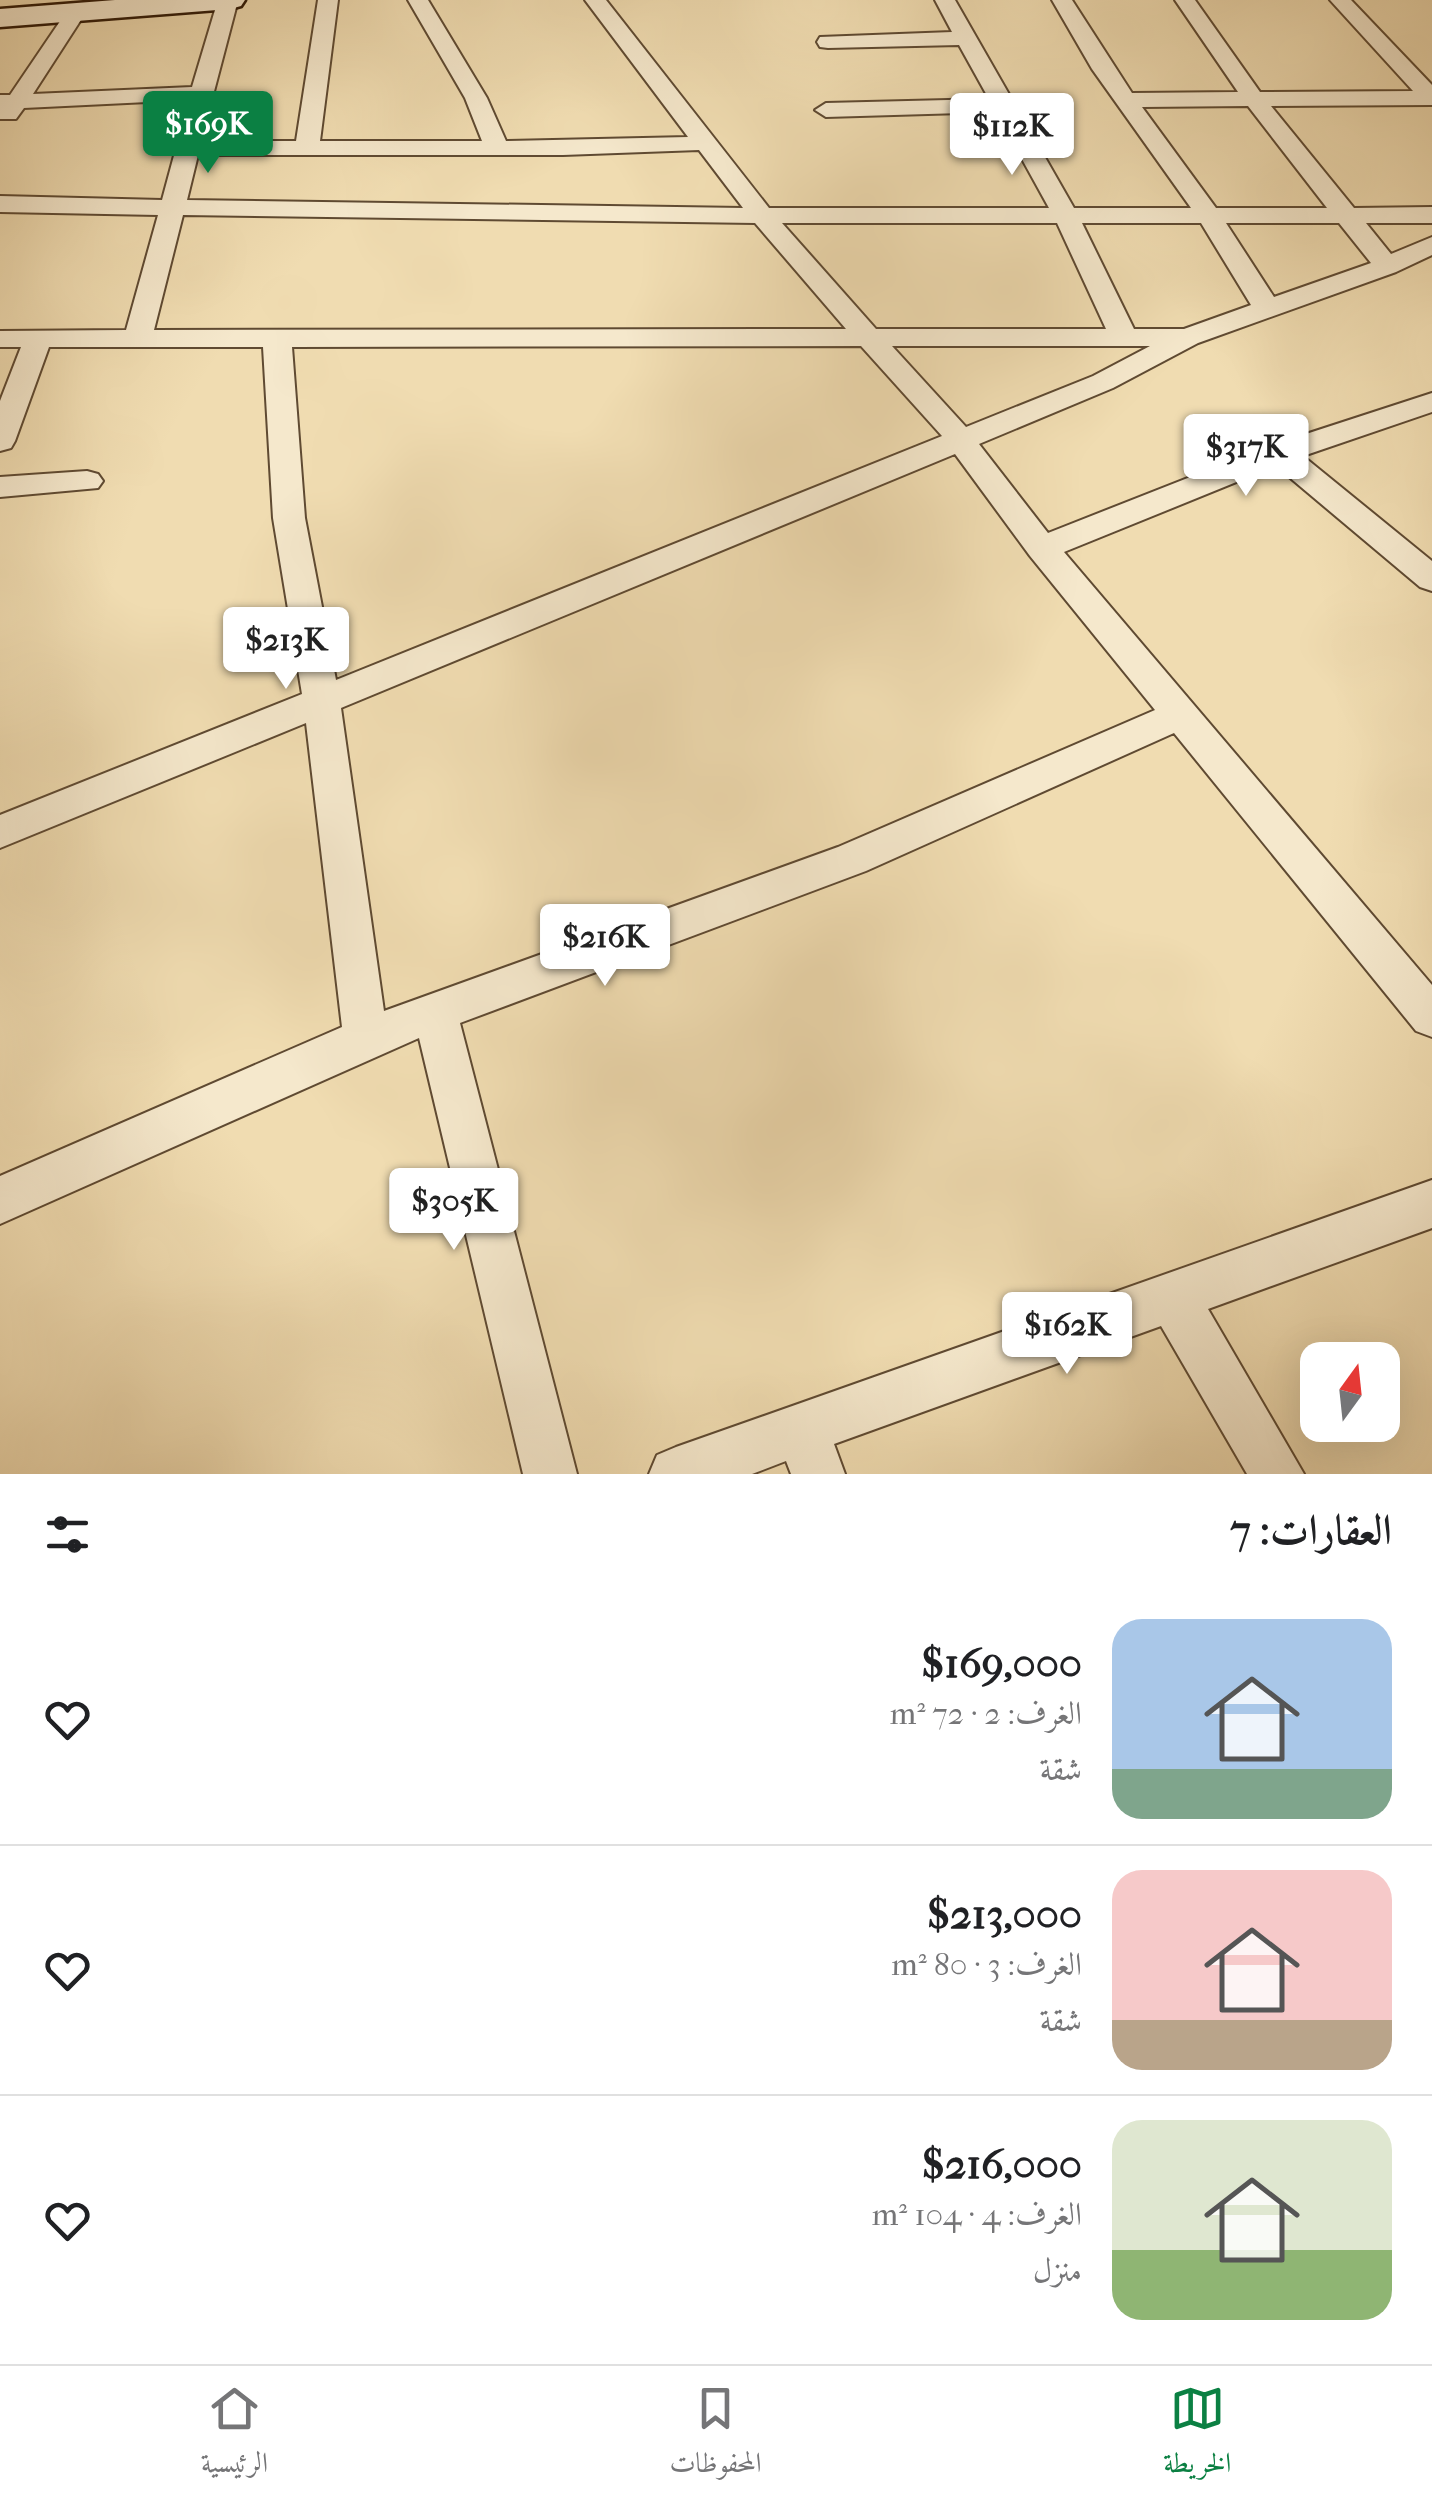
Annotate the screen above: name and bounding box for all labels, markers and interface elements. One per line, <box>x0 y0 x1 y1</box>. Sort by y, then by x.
pin: $169K <box>138 91 278 176</box>
pin: $112K <box>942 93 1082 178</box>
text: $169K <box>165 105 251 142</box>
text: $112K <box>972 107 1052 144</box>
pin: $317K <box>1176 414 1316 499</box>
text: $317K <box>1206 428 1286 465</box>
pin: $213K <box>216 607 356 692</box>
text: $213K <box>245 621 327 658</box>
pin: $216K <box>535 904 675 989</box>
text: $216K <box>562 918 648 955</box>
pin: $305K <box>384 1168 524 1253</box>
text: $305K <box>411 1182 497 1219</box>
pin: $162K <box>997 1292 1137 1377</box>
text: $162K <box>1024 1306 1110 1343</box>
north arrow <box>1300 1342 1400 1442</box>
map controls <box>1300 1342 1400 1442</box>
text: العقارات: 7 <box>1230 1506 1392 1555</box>
icon: filters <box>40 1507 95 1562</box>
text: $169,000 <box>921 1639 1082 1688</box>
icon: home <box>1192 1659 1312 1779</box>
icon: heart <box>40 1692 95 1747</box>
text: الغرف: 2 · 72 m² <box>890 1695 1082 1732</box>
text: شقة <box>1040 1751 1082 1788</box>
text: $213,000 <box>927 1890 1082 1939</box>
icon: home <box>1192 1910 1312 2030</box>
icon: heart <box>40 1943 95 1998</box>
text: الغرف: 3 · 80 m² <box>891 1946 1082 1983</box>
text: شقة <box>1040 2002 1082 2039</box>
text: $216,000 <box>922 2140 1082 2189</box>
icon: home <box>1192 2160 1312 2280</box>
icon: heart <box>40 2193 95 2248</box>
text: الغرف: 4 · 104 m² <box>872 2196 1082 2233</box>
text: منزل <box>1033 2252 1082 2289</box>
tab: الرئيسية <box>201 2381 268 2490</box>
tab: المحفوظات <box>669 2381 762 2490</box>
tab: الخريطة <box>1163 2381 1231 2490</box>

